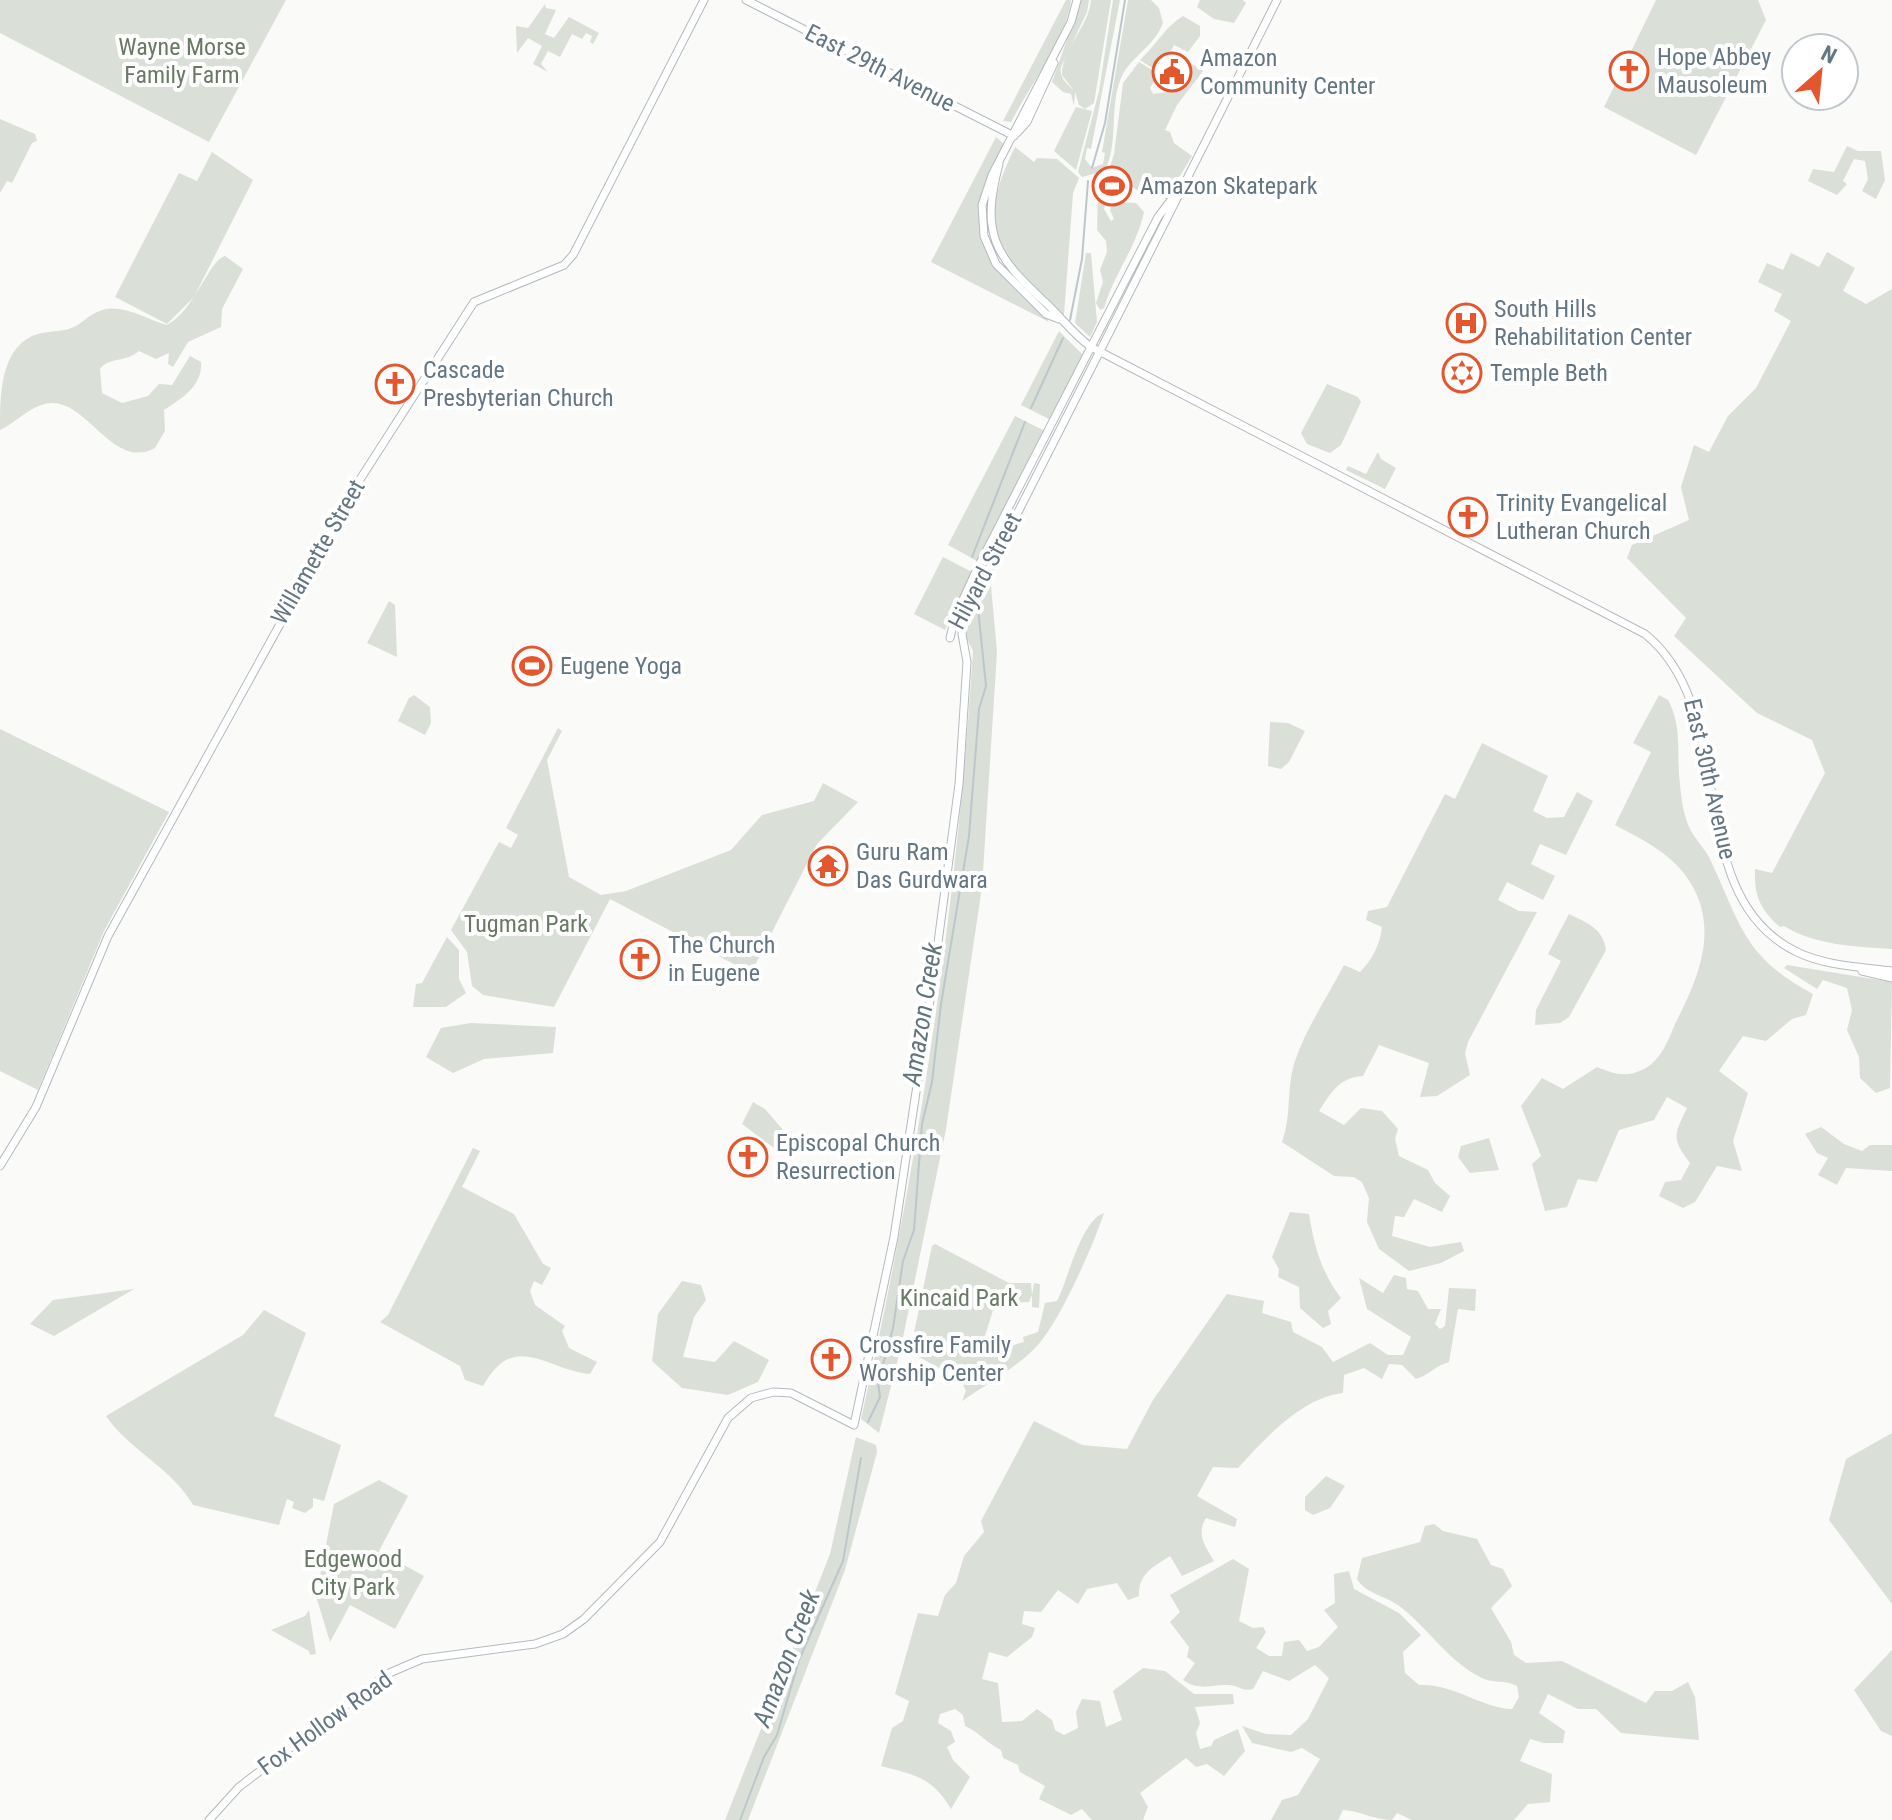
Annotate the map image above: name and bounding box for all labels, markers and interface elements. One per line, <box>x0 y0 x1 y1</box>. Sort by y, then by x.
street label: East 29th Avenue <box>801 18 959 118</box>
north arrow <box>1780 32 1860 112</box>
park label: Wayne Morse Family Farm <box>118 33 246 89</box>
text: N <box>1817 40 1841 69</box>
place label: Hope Abbey Mausoleum <box>1657 43 1771 99</box>
place label: Amazon Community Center <box>1200 44 1375 100</box>
church icon: Hope Abbey Mausoleum <box>1608 50 1650 92</box>
public building icon: Amazon Community Center <box>1151 51 1193 93</box>
sports icon: Amazon Skatepark <box>1091 165 1133 207</box>
place label: Amazon Skatepark <box>1140 172 1318 200</box>
place label: South Hills Rehabilitation Center <box>1494 295 1692 351</box>
hospital icon: South Hills Rehabilitation Center <box>1445 302 1487 344</box>
synagogue icon: Temple Beth <box>1441 352 1483 394</box>
place label: Cascade Presbyterian Church <box>423 356 614 412</box>
place label: Temple Beth <box>1490 359 1608 387</box>
church icon: Cascade Presbyterian Church <box>374 363 416 405</box>
street label: Willamette Street <box>265 474 371 630</box>
place label: Trinity Evangelical Lutheran Church <box>1496 489 1667 545</box>
church icon: Trinity Evangelical Lutheran Church <box>1447 496 1489 538</box>
street label: Hilyard Street <box>943 508 1027 634</box>
sports icon: Eugene Yoga <box>511 645 553 687</box>
place label: Eugene Yoga <box>560 652 682 680</box>
street label: East 30th Avenue <box>1678 696 1742 862</box>
place label: Guru Ram Das Gurdwara <box>856 838 988 894</box>
temple icon: Guru Ram Das Gurdwara <box>807 845 849 887</box>
park label: Tugman Park <box>464 910 588 938</box>
place label: The Church in Eugene <box>668 931 775 987</box>
church icon: The Church in Eugene <box>619 938 661 980</box>
water label: Amazon Creek <box>896 940 948 1088</box>
place label: Episcopal Church Resurrection <box>776 1129 940 1185</box>
church icon: Episcopal Church Resurrection <box>727 1136 769 1178</box>
park label: Kincaid Park <box>900 1284 1018 1312</box>
place label: Crossfire Family Worship Center <box>859 1331 1011 1387</box>
church icon: Crossfire Family Worship Center <box>810 1338 852 1380</box>
park label: Edgewood City Park <box>304 1545 402 1601</box>
water label: Amazon Creek <box>746 1585 826 1732</box>
street label: Fox Hollow Road <box>253 1665 397 1781</box>

